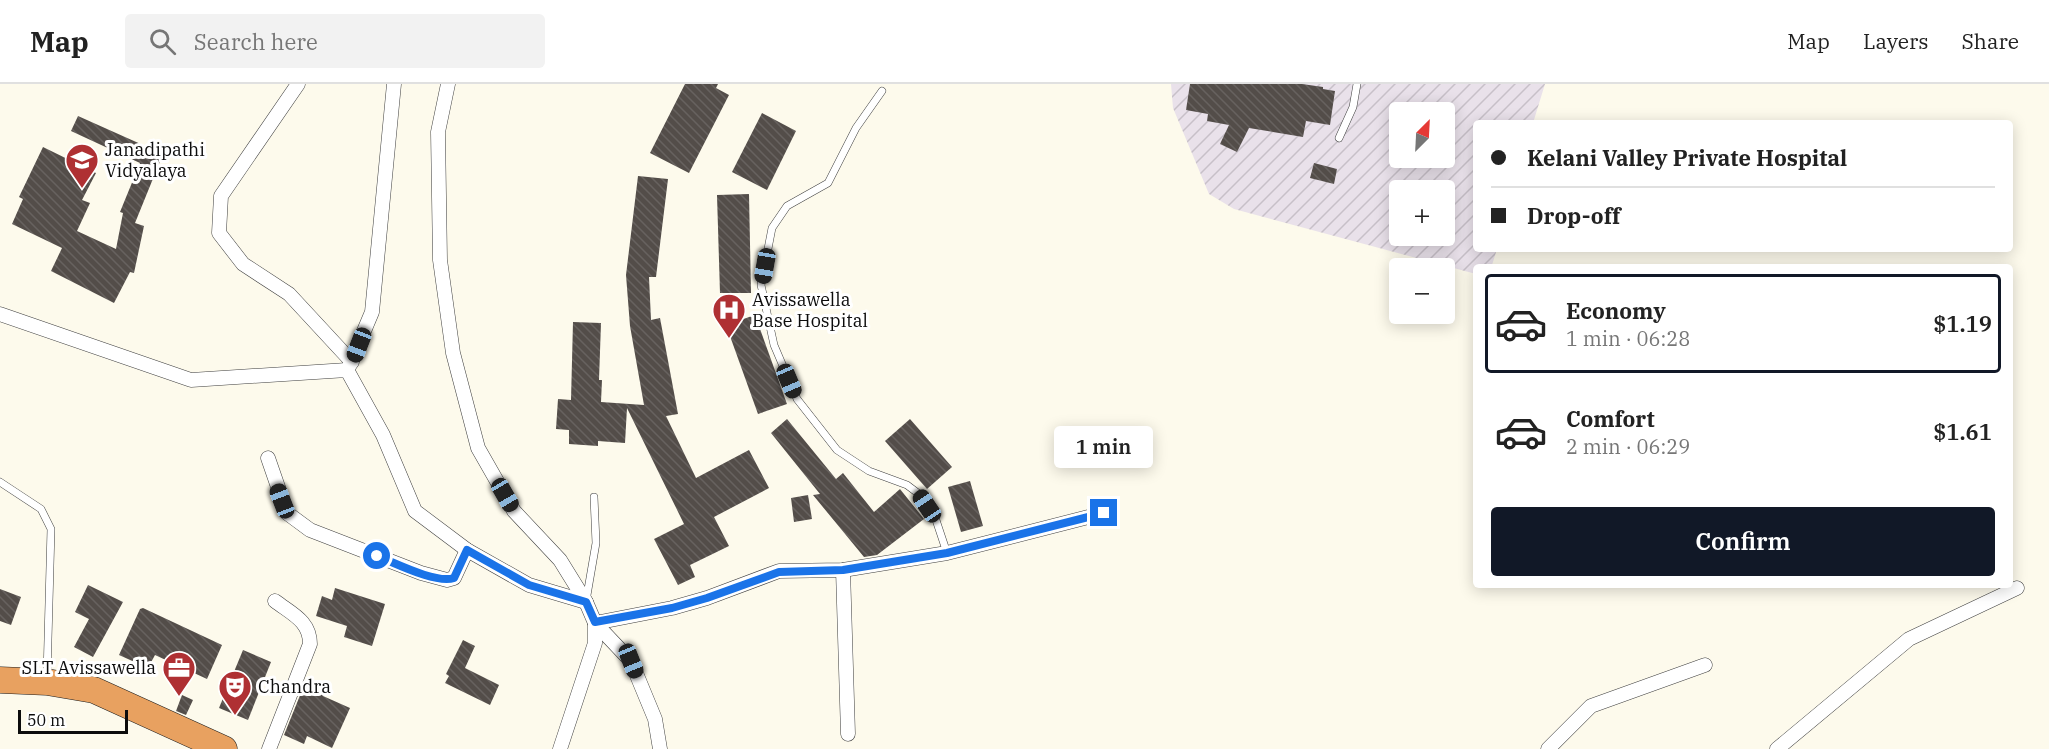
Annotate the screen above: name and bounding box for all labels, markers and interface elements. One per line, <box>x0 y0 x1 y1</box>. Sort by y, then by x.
search box <box>125 14 545 68</box>
text: Map <box>30 23 89 60</box>
icon: search <box>146 25 179 58</box>
text: Search here <box>194 27 318 56</box>
text: Map <box>1787 27 1830 55</box>
text: Layers <box>1863 27 1929 55</box>
text: Share <box>1962 27 2019 55</box>
north arrow <box>1389 102 1455 168</box>
map controls <box>1389 102 1455 324</box>
place label: Janadipathi Vidyalaya <box>105 138 205 182</box>
school or university icon: Janadipathi Vidyalaya <box>64 142 100 189</box>
text: Kelani Valley Private Hospital <box>1527 143 1847 172</box>
button: + <box>1389 180 1455 246</box>
text: Drop-off <box>1527 201 1621 230</box>
car <box>753 247 777 285</box>
button: − <box>1389 258 1455 324</box>
place label: Avissawella Base Hospital <box>752 288 868 332</box>
hospital icon: Avissawella Base Hospital <box>711 292 747 339</box>
text: Economy <box>1566 296 1666 325</box>
icon: car <box>1494 297 1548 351</box>
text: $1.19 <box>1933 309 1992 338</box>
car <box>344 325 374 365</box>
text: 1 min · 06:28 <box>1566 325 1690 352</box>
car <box>774 361 804 401</box>
text: Comfort <box>1566 404 1655 433</box>
icon: car <box>1494 405 1548 459</box>
text: $1.61 <box>1933 417 1992 446</box>
callout: 1 min <box>1054 426 1154 468</box>
text: 1 min <box>1076 433 1131 460</box>
text: 2 min · 06:29 <box>1566 433 1690 460</box>
car <box>488 475 522 515</box>
car <box>267 481 297 521</box>
car <box>909 486 945 526</box>
route end <box>1090 499 1117 526</box>
button: Confirm <box>1491 507 1995 576</box>
route start <box>363 542 390 569</box>
car <box>616 641 646 681</box>
office icon: SLT Avissawella <box>161 650 197 697</box>
place label: SLT Avissawella <box>22 656 156 679</box>
theatre icon: Chandra <box>217 669 253 716</box>
place label: Chandra <box>258 675 331 698</box>
scale bar <box>18 707 128 734</box>
text: 50 m <box>27 710 65 730</box>

